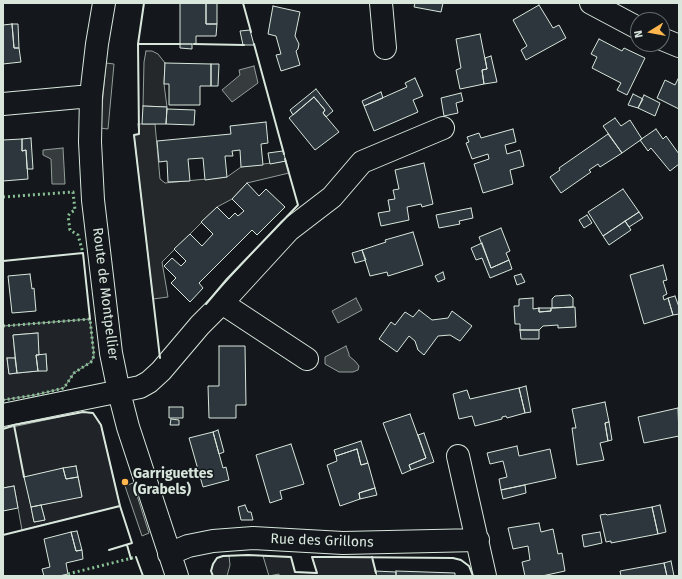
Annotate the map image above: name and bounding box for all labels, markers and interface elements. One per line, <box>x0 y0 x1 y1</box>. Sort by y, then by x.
north arrow <box>630 12 670 52</box>
text: N <box>632 29 646 39</box>
street label: Route de Montpellier <box>89 227 121 361</box>
place label: Garriguettes (Grabels) <box>133 466 213 498</box>
marker: Garriguettes (Grabels) <box>120 477 130 487</box>
street label: Rue des Grillons <box>270 531 374 551</box>

